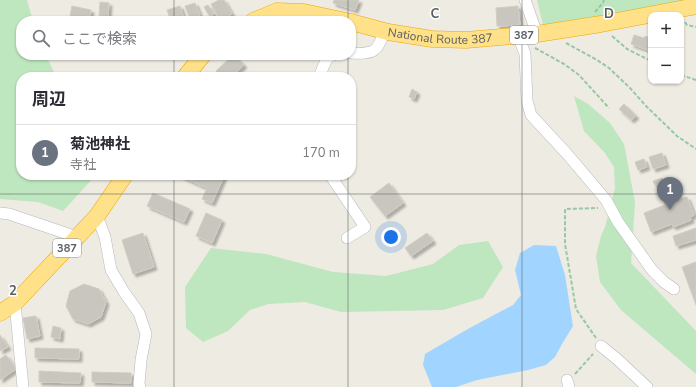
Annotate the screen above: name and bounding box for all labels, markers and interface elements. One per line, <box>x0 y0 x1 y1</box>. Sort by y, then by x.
text: C <box>431 5 440 23</box>
text: D <box>604 5 614 23</box>
map controls <box>648 12 684 84</box>
button: + <box>648 12 684 48</box>
search box <box>16 16 356 60</box>
street label: National Route 387 <box>387 24 493 48</box>
road number: 387 <box>510 26 538 44</box>
icon: search <box>30 27 52 49</box>
text: ここで検索 <box>62 29 137 49</box>
button: − <box>648 48 684 84</box>
text: 周辺 <box>32 88 66 111</box>
text: 菊池神社 <box>70 134 130 154</box>
text: 1 <box>41 144 49 162</box>
text: 170 m <box>302 144 340 162</box>
text: 寺社 <box>70 156 96 174</box>
pin: 1 <box>657 177 683 210</box>
your location <box>381 227 401 247</box>
road number: 387 <box>53 239 81 257</box>
text: 2 <box>9 282 17 300</box>

